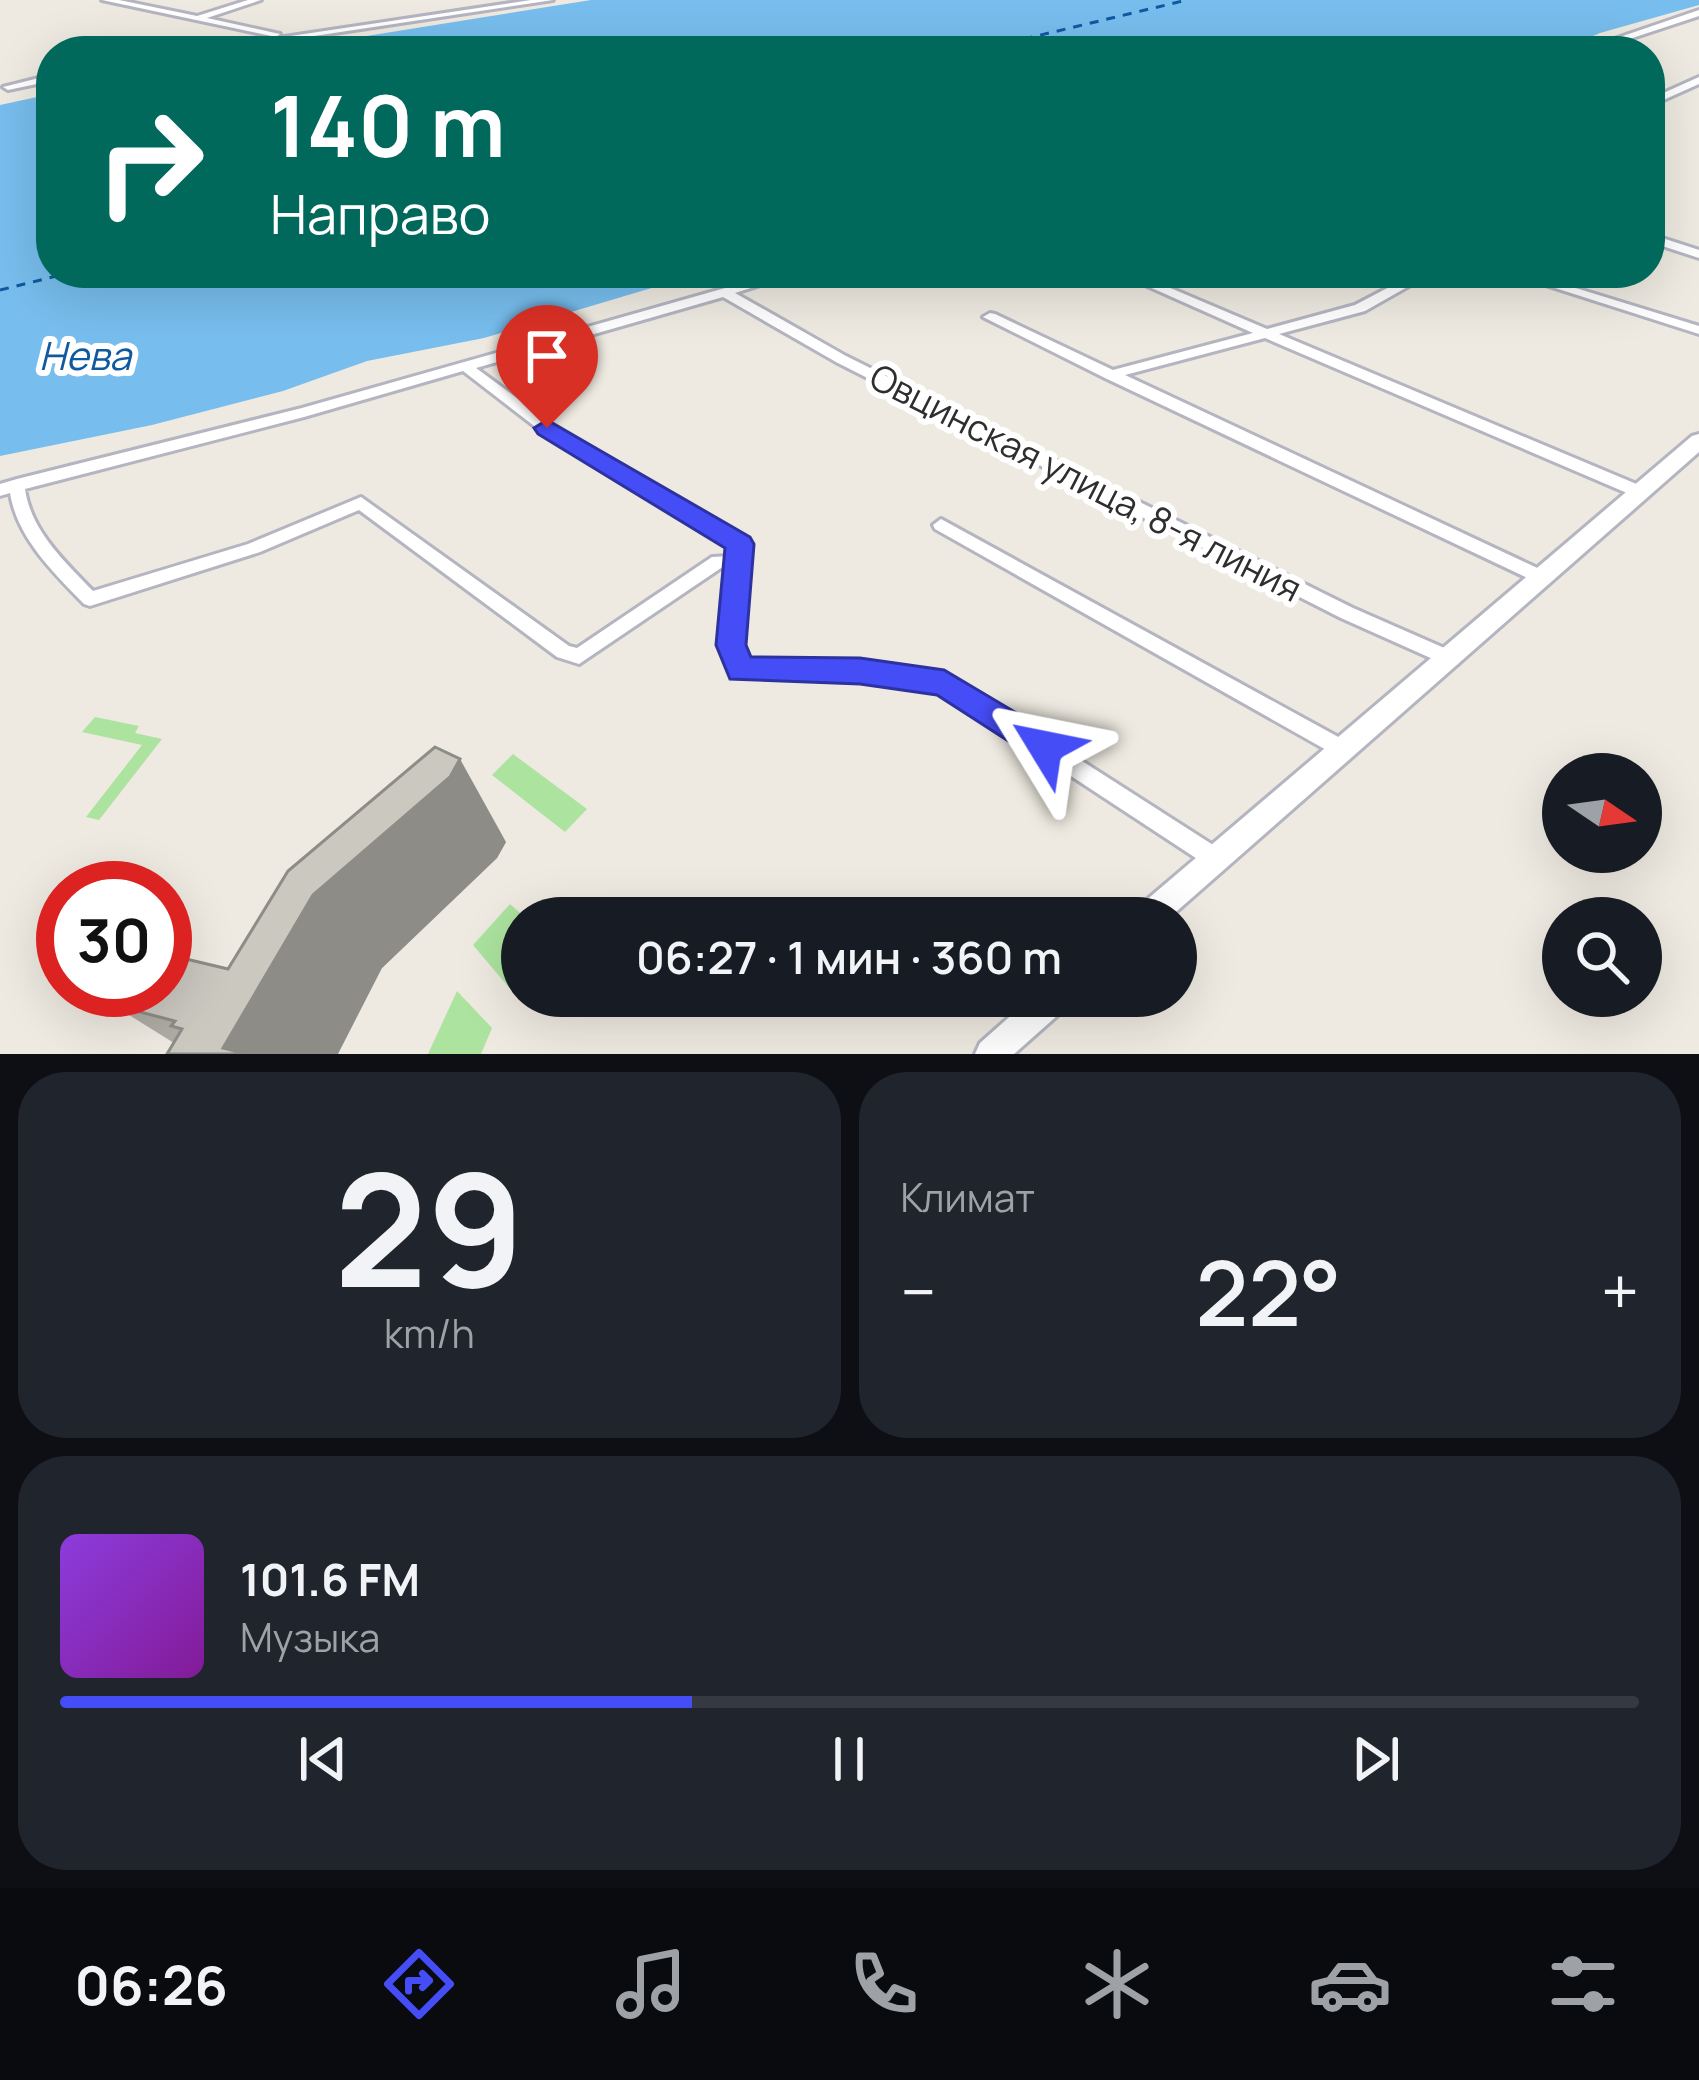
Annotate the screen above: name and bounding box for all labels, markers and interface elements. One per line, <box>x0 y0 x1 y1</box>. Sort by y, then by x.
text: 140 m <box>270 67 506 182</box>
icon: right <box>72 84 228 240</box>
text: Направо <box>270 176 491 250</box>
pin <box>496 305 598 428</box>
icon: arrive <box>514 323 580 389</box>
water label: Нева <box>39 328 133 382</box>
street label: Овцинская улица, 8-я линия <box>862 352 1310 612</box>
position arrow <box>982 684 1108 810</box>
north arrow <box>1542 753 1662 873</box>
map controls <box>1542 753 1662 1017</box>
speed limit sign: 30 <box>36 861 192 1017</box>
button: search <box>1542 897 1662 1017</box>
text: 06:27 · 1 мин · 360 m <box>636 926 1062 988</box>
text: 29 <box>334 1121 524 1334</box>
text: Климат <box>901 1170 1035 1224</box>
text: 22° <box>1195 1230 1342 1353</box>
text: − <box>901 1246 936 1336</box>
text: + <box>1601 1246 1639 1336</box>
text: km/h <box>384 1306 475 1360</box>
text: 101.6 FM <box>240 1548 420 1610</box>
text: Музыка <box>240 1610 380 1664</box>
icon: previous <box>290 1726 356 1792</box>
icon: pause <box>816 1726 882 1792</box>
icon: next <box>1343 1726 1409 1792</box>
icon: directions <box>377 1942 461 2026</box>
icon: music <box>609 1942 693 2026</box>
icon: phone <box>842 1942 926 2026</box>
icon: climate <box>1075 1942 1159 2026</box>
icon: car <box>1308 1942 1392 2026</box>
icon: filters <box>1541 1942 1625 2026</box>
text: 06:26 <box>74 1947 228 2021</box>

